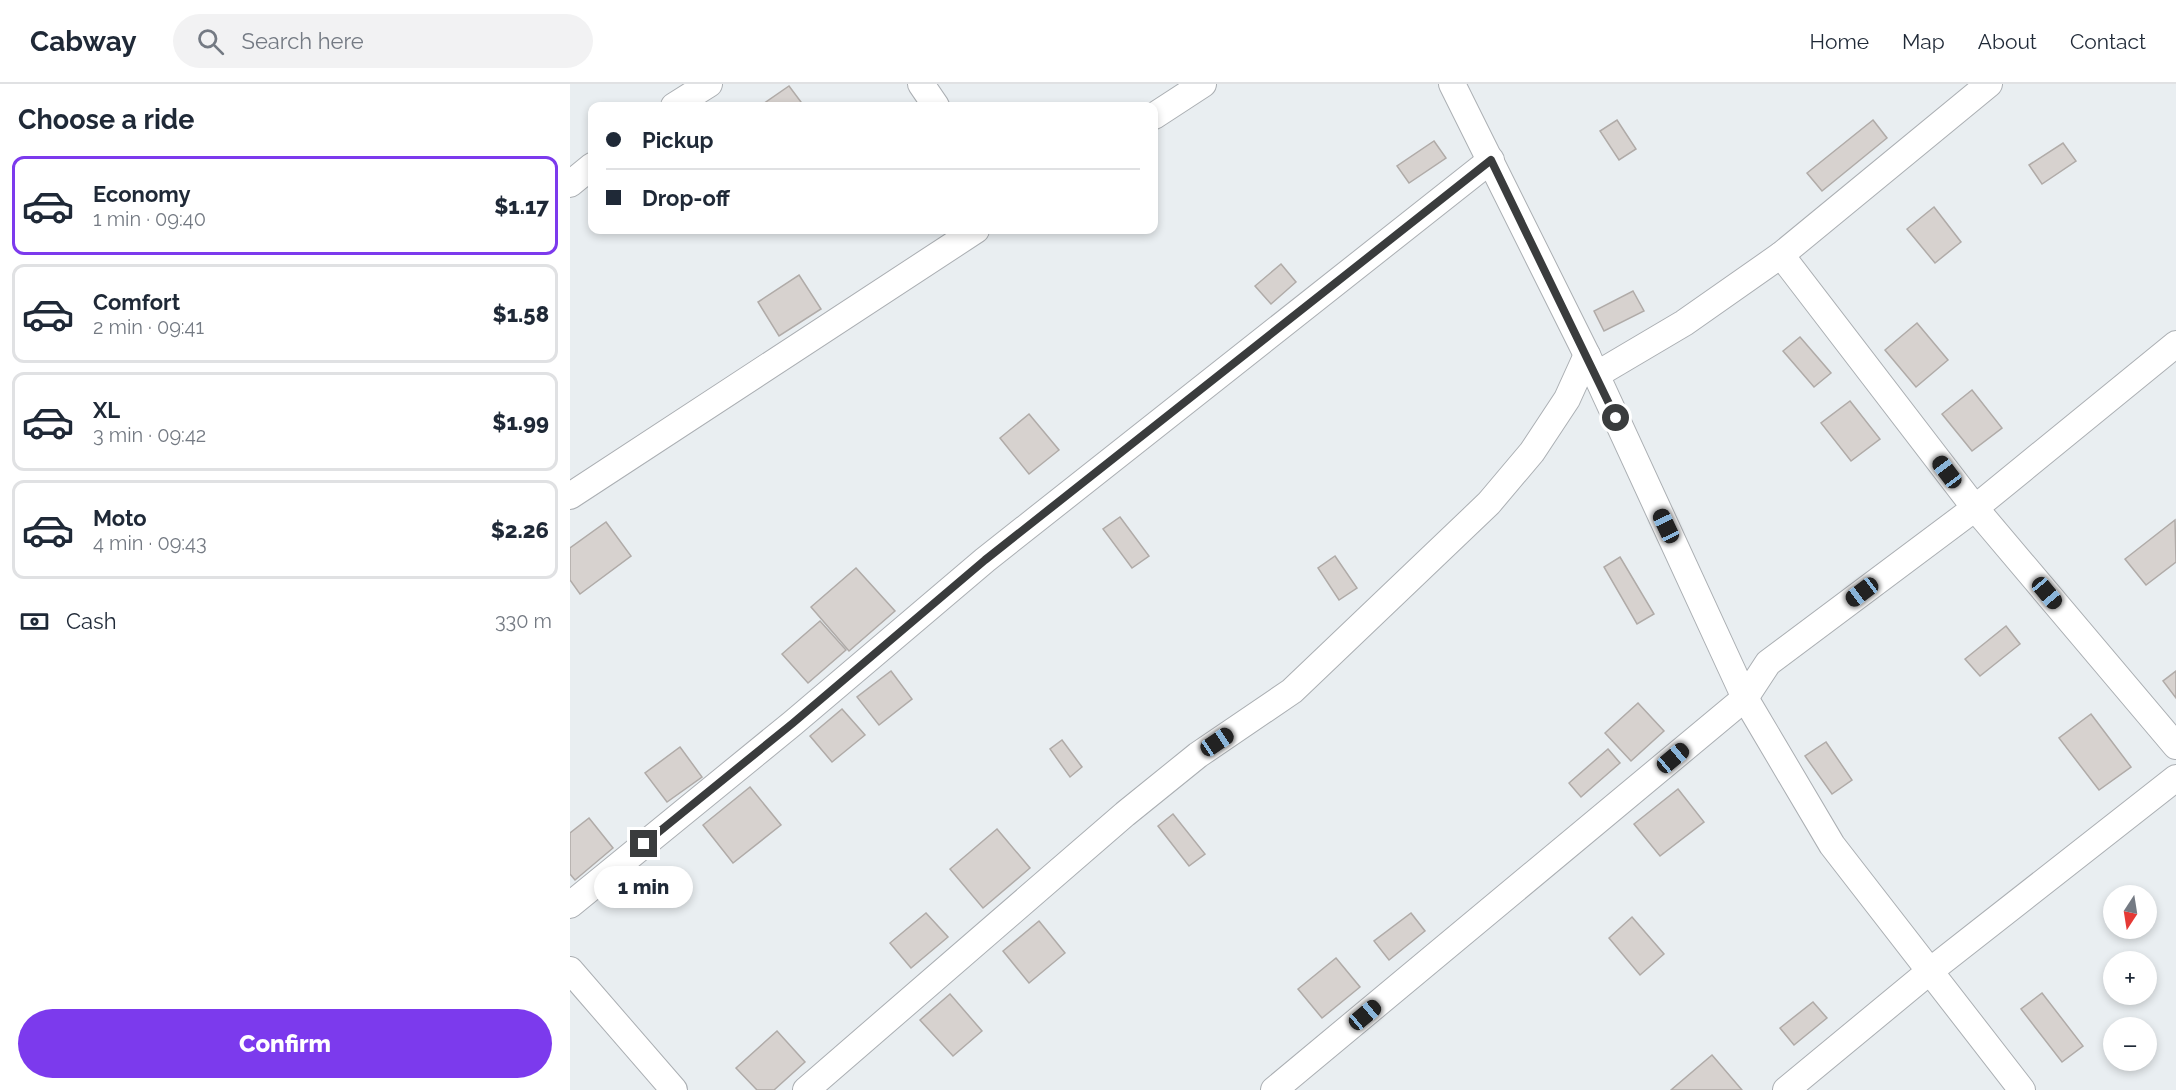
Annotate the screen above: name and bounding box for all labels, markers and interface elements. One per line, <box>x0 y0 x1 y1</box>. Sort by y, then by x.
search box <box>173 14 593 68</box>
text: Cabway <box>30 25 137 58</box>
icon: search <box>194 25 227 58</box>
text: Search here <box>242 28 364 54</box>
text: Home <box>1810 29 1869 54</box>
text: Map <box>1902 29 1945 54</box>
text: About <box>1978 29 2037 54</box>
text: Contact <box>2070 29 2146 54</box>
text: Choose a ride <box>18 104 194 135</box>
text: Pickup <box>642 127 714 153</box>
icon: car <box>21 179 75 233</box>
text: Economy <box>93 181 191 207</box>
text: Drop-off <box>642 185 730 211</box>
text: $1.17 <box>494 193 549 219</box>
text: 1 min · 09:40 <box>93 207 206 231</box>
icon: car <box>21 287 75 341</box>
text: Comfort <box>93 289 180 315</box>
text: $1.58 <box>493 301 549 327</box>
text: 2 min · 09:41 <box>93 315 204 339</box>
icon: car <box>21 395 75 449</box>
text: XL <box>93 397 120 423</box>
route start <box>1602 404 1629 431</box>
text: $1.99 <box>492 409 549 435</box>
text: 3 min · 09:42 <box>93 423 206 447</box>
car <box>1929 452 1965 492</box>
icon: car <box>21 503 75 557</box>
text: Moto <box>93 505 147 531</box>
car <box>1650 506 1682 546</box>
text: $2.26 <box>491 517 549 543</box>
text: 4 min · 09:43 <box>93 531 207 555</box>
car <box>2029 573 2065 613</box>
car <box>1842 574 1882 610</box>
icon: cash <box>18 605 51 638</box>
text: Cash <box>66 608 117 634</box>
text: 330 m <box>495 609 552 633</box>
car <box>1197 724 1237 760</box>
car <box>1653 740 1693 776</box>
route end <box>630 830 657 857</box>
callout: 1 min <box>595 865 694 907</box>
text: 1 min <box>618 875 669 899</box>
north arrow <box>2103 885 2157 939</box>
map controls <box>2103 885 2157 1071</box>
button: + <box>2103 951 2157 1005</box>
car <box>1345 997 1385 1033</box>
button: Confirm <box>18 1009 552 1078</box>
button: − <box>2103 1017 2157 1071</box>

